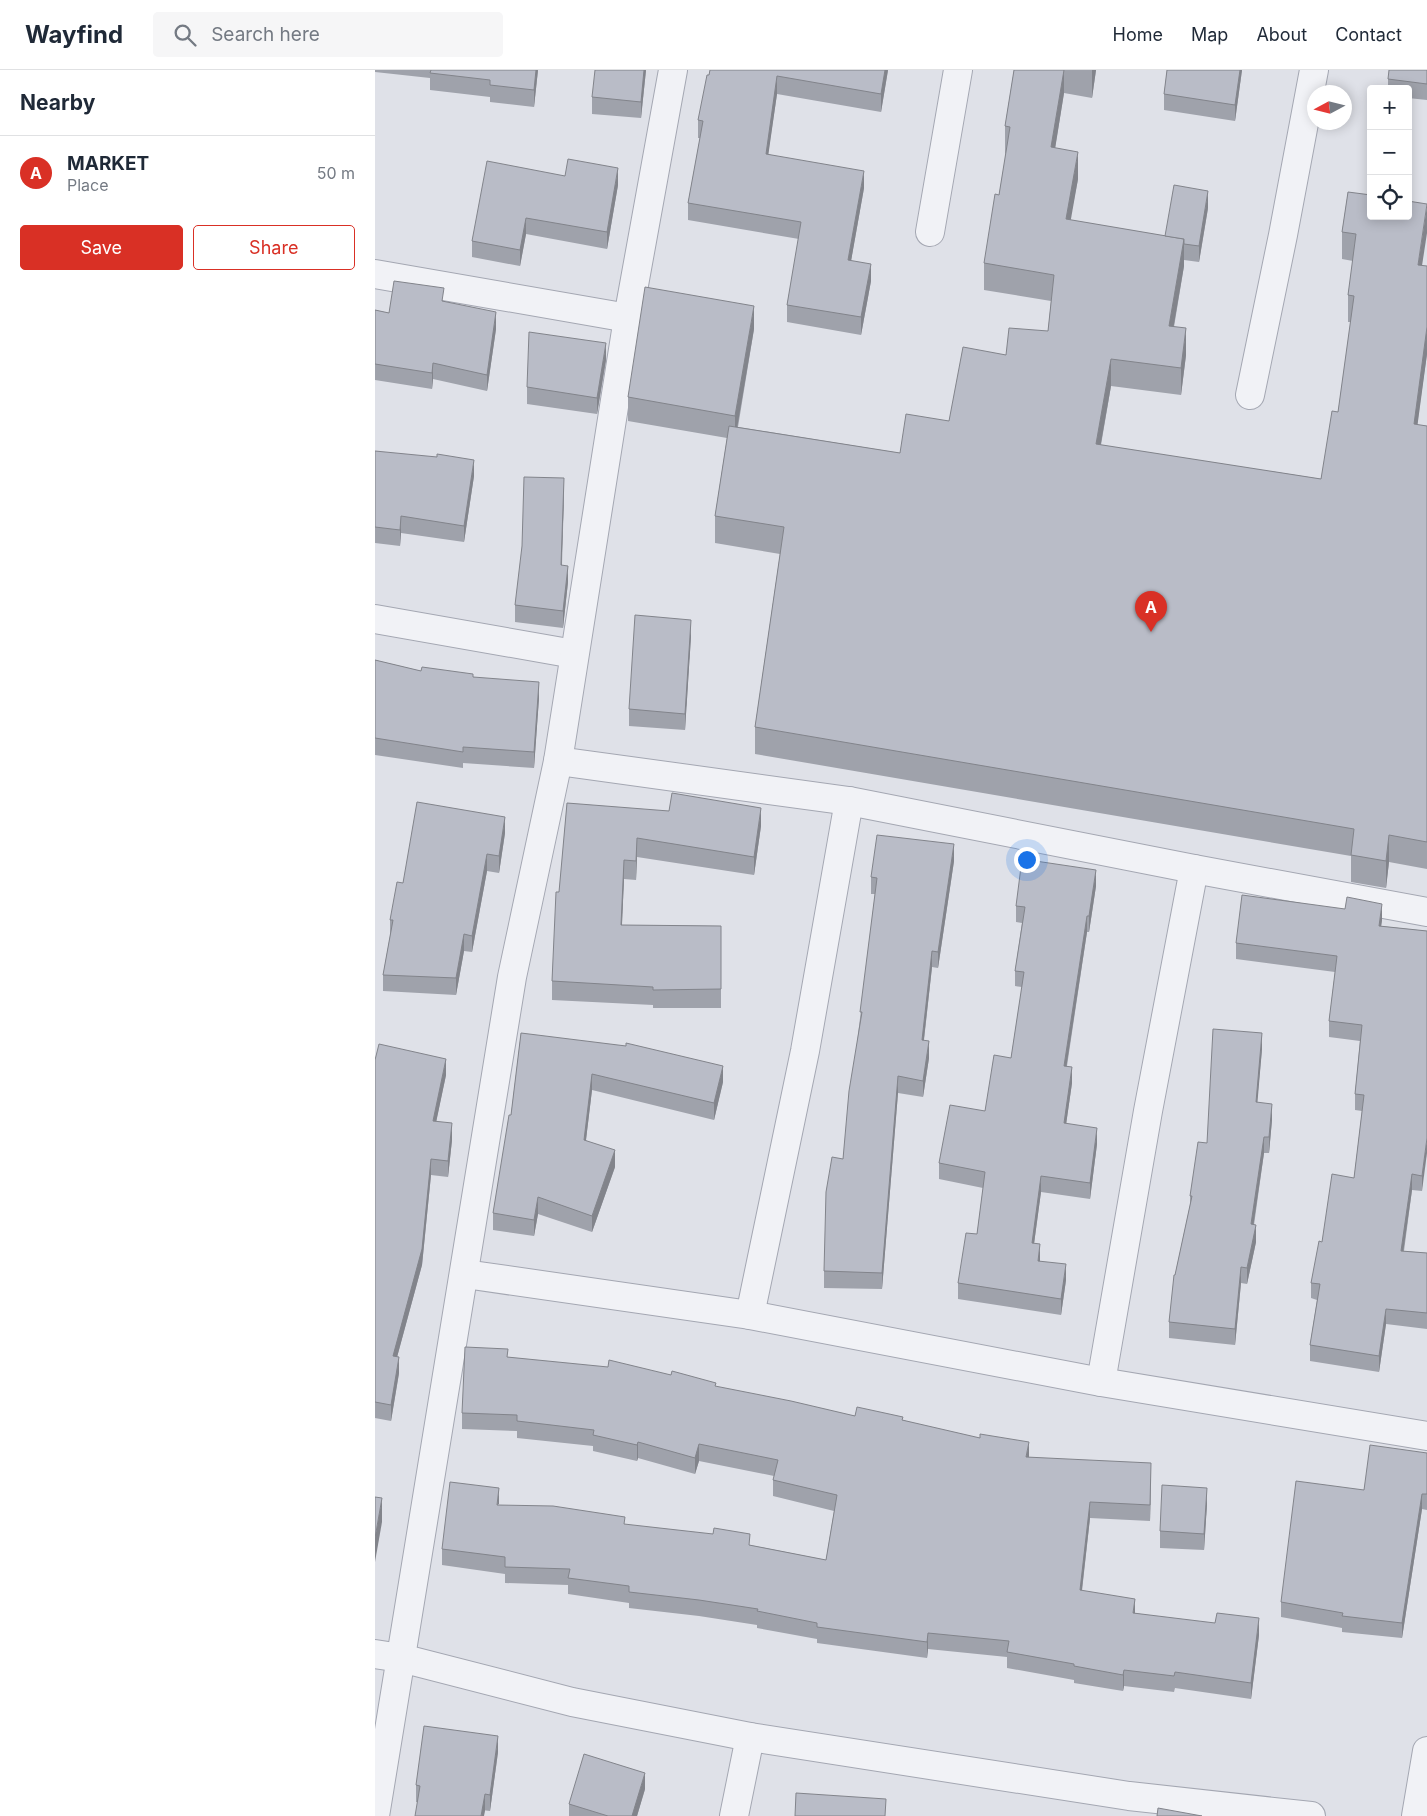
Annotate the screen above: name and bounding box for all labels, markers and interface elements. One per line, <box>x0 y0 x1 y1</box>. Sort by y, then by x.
search box <box>153 12 503 57</box>
text: Wayfind <box>25 20 123 49</box>
icon: search <box>171 21 199 49</box>
text: Search here <box>211 23 320 46</box>
text: Home <box>1113 24 1163 45</box>
text: Map <box>1191 24 1228 45</box>
text: About <box>1256 24 1307 45</box>
text: Contact <box>1335 24 1402 45</box>
north arrow <box>1307 85 1352 130</box>
map controls <box>1367 85 1412 220</box>
button: + <box>1367 85 1412 130</box>
text: Nearby <box>20 90 95 115</box>
button: − <box>1367 130 1412 175</box>
text: MARKET <box>67 152 149 175</box>
text: A <box>30 163 42 183</box>
text: 50 m <box>317 163 355 183</box>
text: Place <box>67 175 109 195</box>
button: locate <box>1367 175 1412 220</box>
button: Save <box>20 225 183 270</box>
button: Share <box>193 225 355 270</box>
pin: A <box>1135 591 1167 632</box>
your location <box>1014 847 1040 873</box>

